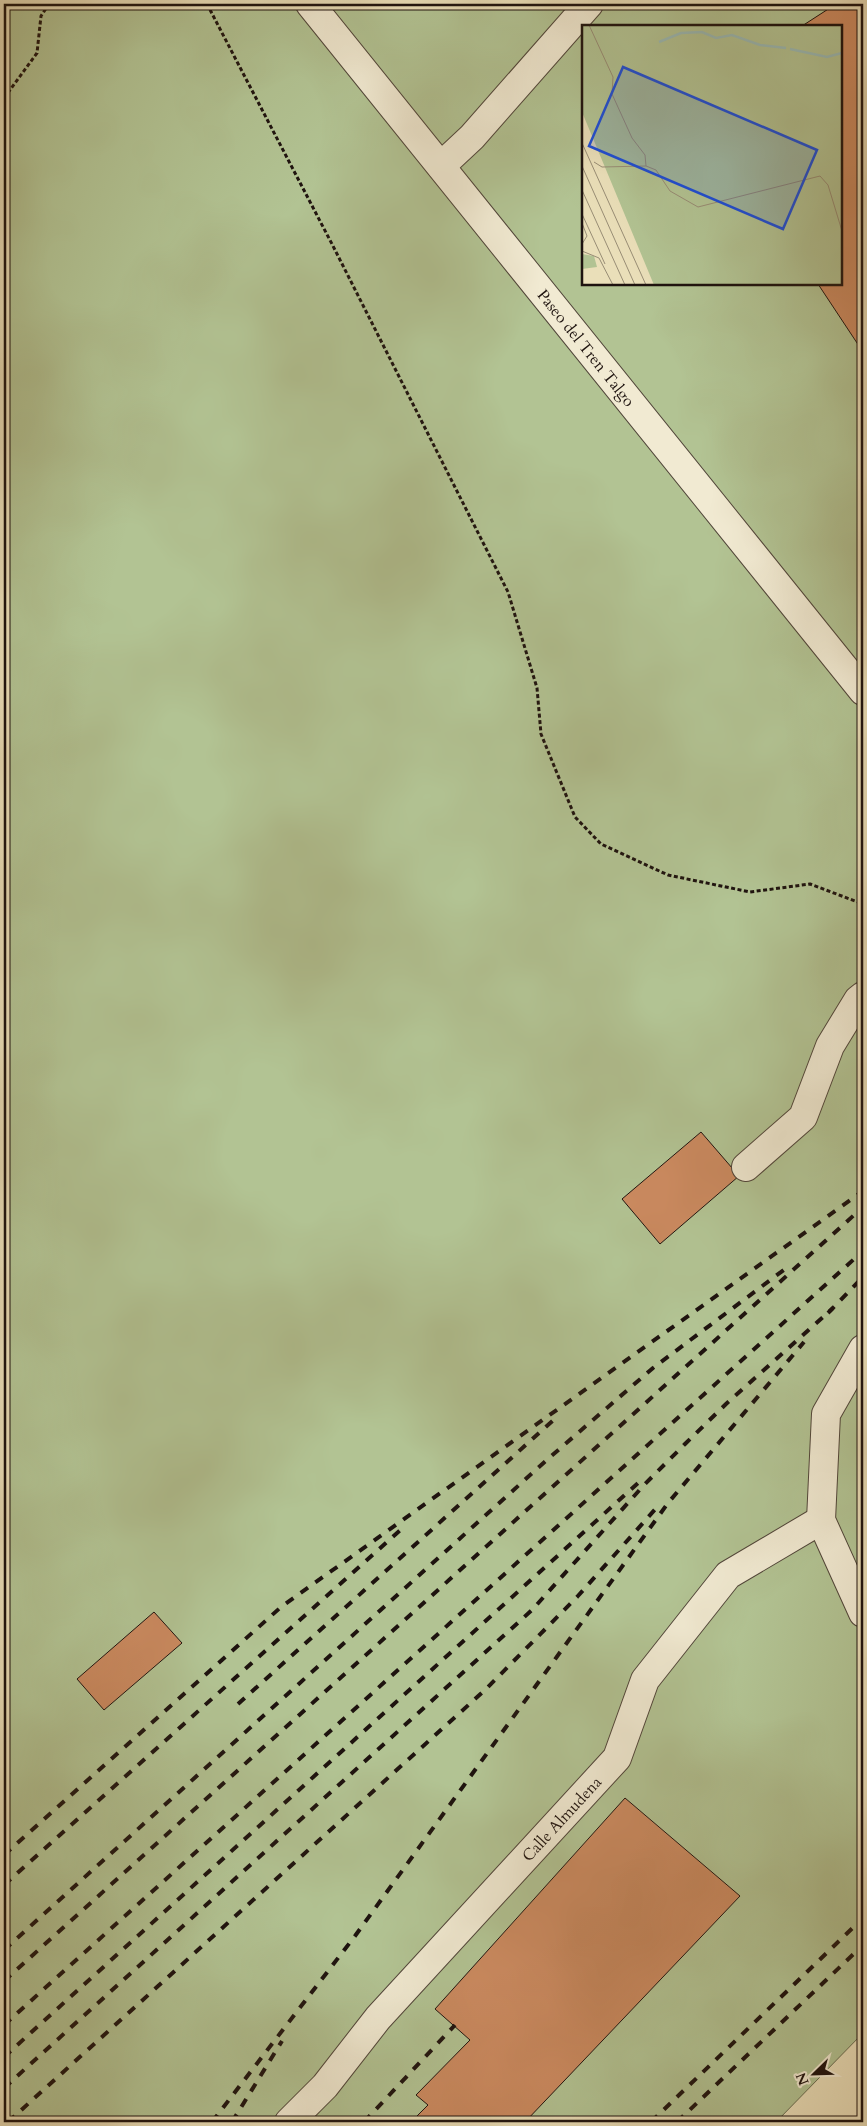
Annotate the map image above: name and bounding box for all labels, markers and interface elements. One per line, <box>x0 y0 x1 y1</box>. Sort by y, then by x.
inset map <box>582 25 842 285</box>
street label: Paseo del Tren Talgo <box>532 285 640 412</box>
street label: Calle Almudena <box>517 1772 607 1867</box>
north arrow <box>790 2048 840 2098</box>
text: N <box>791 2070 814 2088</box>

